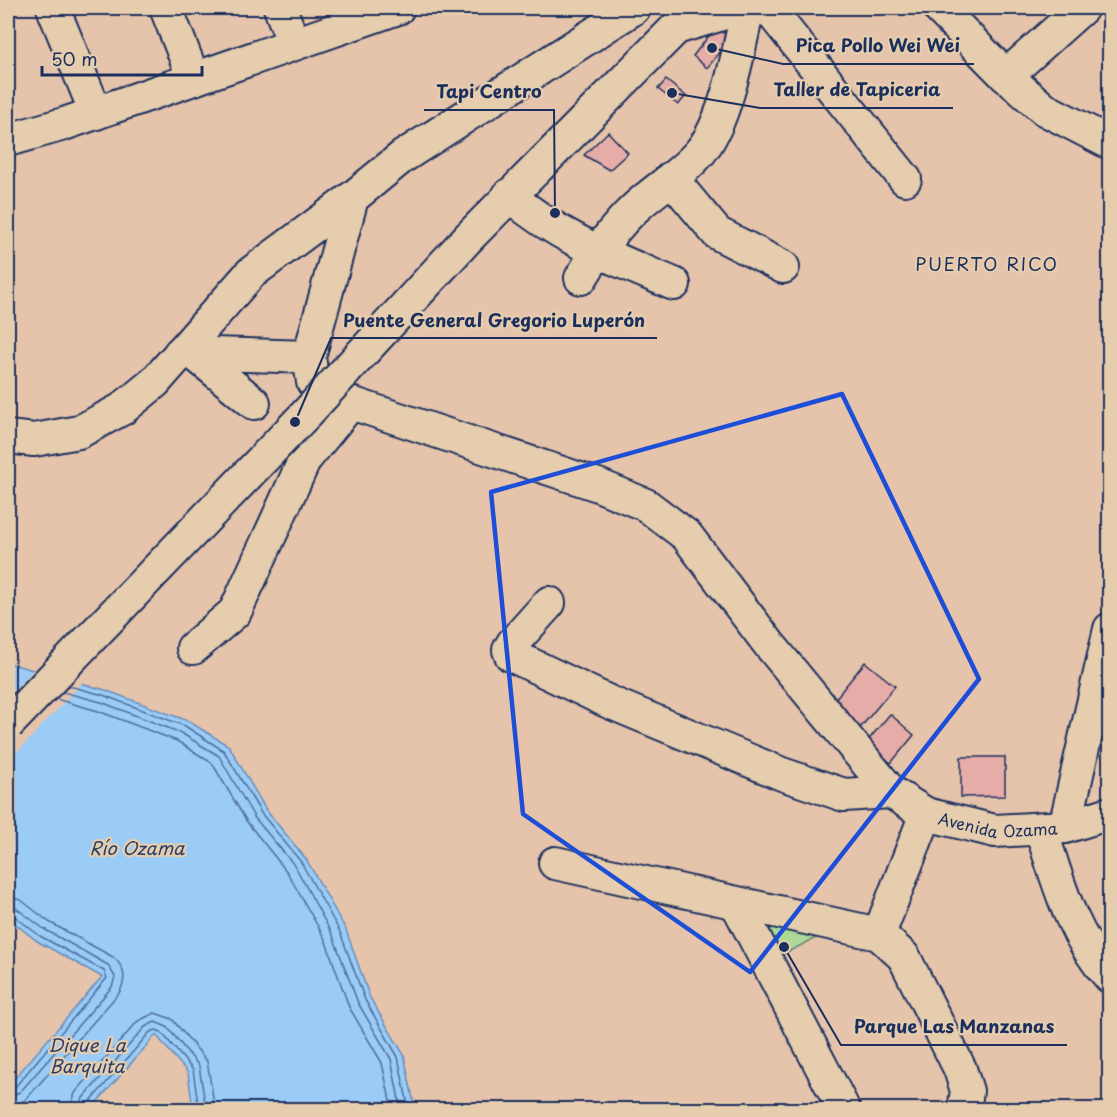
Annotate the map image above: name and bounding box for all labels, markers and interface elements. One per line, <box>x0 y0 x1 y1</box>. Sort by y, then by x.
callout: Pica Pollo Wei Wei <box>783 28 974 64</box>
text: Pica Pollo Wei Wei <box>796 31 960 58</box>
scale bar <box>42 39 202 77</box>
text: 50 m <box>51 45 98 72</box>
callout: Taller de Tapiceria <box>760 72 953 108</box>
callout: Tapi Centro <box>424 74 554 110</box>
text: Taller de Tapiceria <box>773 75 941 102</box>
text: Tapi Centro <box>436 77 542 104</box>
district label: PUERTO RICO <box>915 250 1059 277</box>
callout: Puente General Gregorio Luperón <box>331 302 657 338</box>
text: Puente General Gregorio Luperón <box>343 306 645 333</box>
street label: Avenida Ozama <box>936 806 1058 843</box>
water label: Río Ozama <box>90 834 185 861</box>
callout: Parque Las Manzanas <box>841 1009 1067 1045</box>
text: Parque Las Manzanas <box>854 1012 1055 1039</box>
water label: Dique La Barquita <box>48 1031 127 1079</box>

